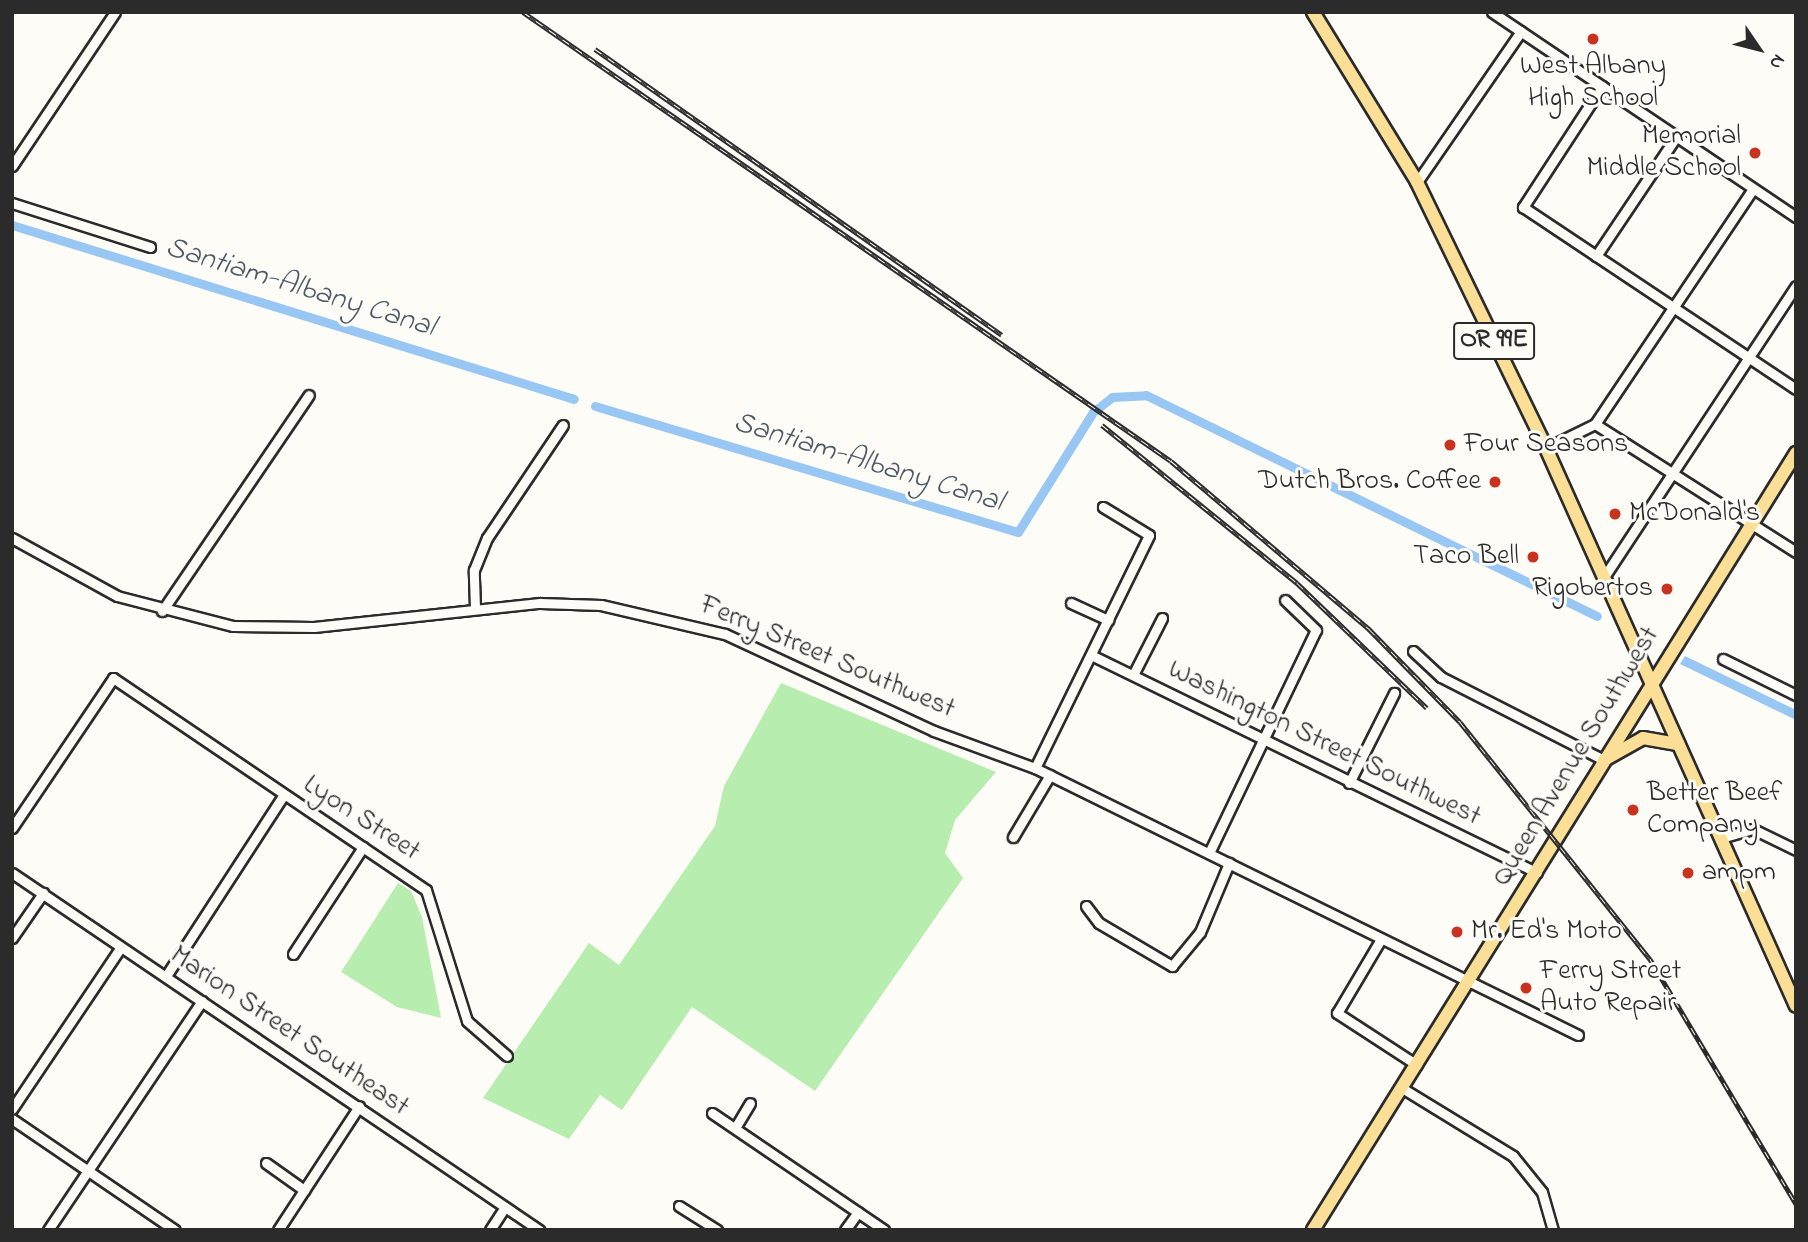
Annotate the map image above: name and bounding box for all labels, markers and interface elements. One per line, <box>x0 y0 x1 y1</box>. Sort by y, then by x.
north arrow <box>1724 14 1794 84</box>
marker: West Albany High School <box>1585 31 1601 47</box>
text: N <box>1762 48 1791 74</box>
place label: West Albany High School <box>1520 50 1666 116</box>
place label: Memorial Middle School <box>1587 120 1741 186</box>
marker: Memorial Middle School <box>1747 145 1763 161</box>
water label: Santiam-Albany Canal <box>161 230 439 346</box>
road number: OR 99E <box>1452 318 1536 364</box>
water label: Santiam-Albany Canal <box>729 405 1007 521</box>
place label: Four Seasons <box>1464 428 1628 462</box>
marker: Four Seasons <box>1442 437 1458 453</box>
place label: Dutch Bros. Coffee <box>1258 465 1481 499</box>
marker: Dutch Bros. Coffee <box>1487 474 1503 490</box>
place label: McDonald's <box>1629 497 1760 531</box>
marker: McDonald's <box>1607 506 1623 522</box>
place label: Taco Bell <box>1413 540 1519 574</box>
marker: Taco Bell <box>1525 549 1541 565</box>
place label: Rigobertos <box>1532 572 1653 606</box>
marker: Rigobertos <box>1659 581 1675 597</box>
street label: Ferry Street Southwest <box>694 589 960 727</box>
street label: Queen Avenue Southwest <box>1486 621 1668 893</box>
street label: Washington Street Southwest <box>1162 654 1486 834</box>
street label: Lyon Street <box>296 769 426 869</box>
place label: Better Beef Company <box>1647 777 1782 843</box>
marker: Better Beef Company <box>1625 802 1641 818</box>
place label: ampm <box>1702 856 1776 890</box>
marker: ampm <box>1680 865 1696 881</box>
place label: Mr. Ed's Moto <box>1471 915 1622 949</box>
marker: Mr. Ed's Moto <box>1449 924 1465 940</box>
street label: Marion Street Southeast <box>163 939 415 1125</box>
place label: Ferry Street Auto Repair <box>1540 955 1681 1021</box>
marker: Ferry Street Auto Repair <box>1518 980 1534 996</box>

